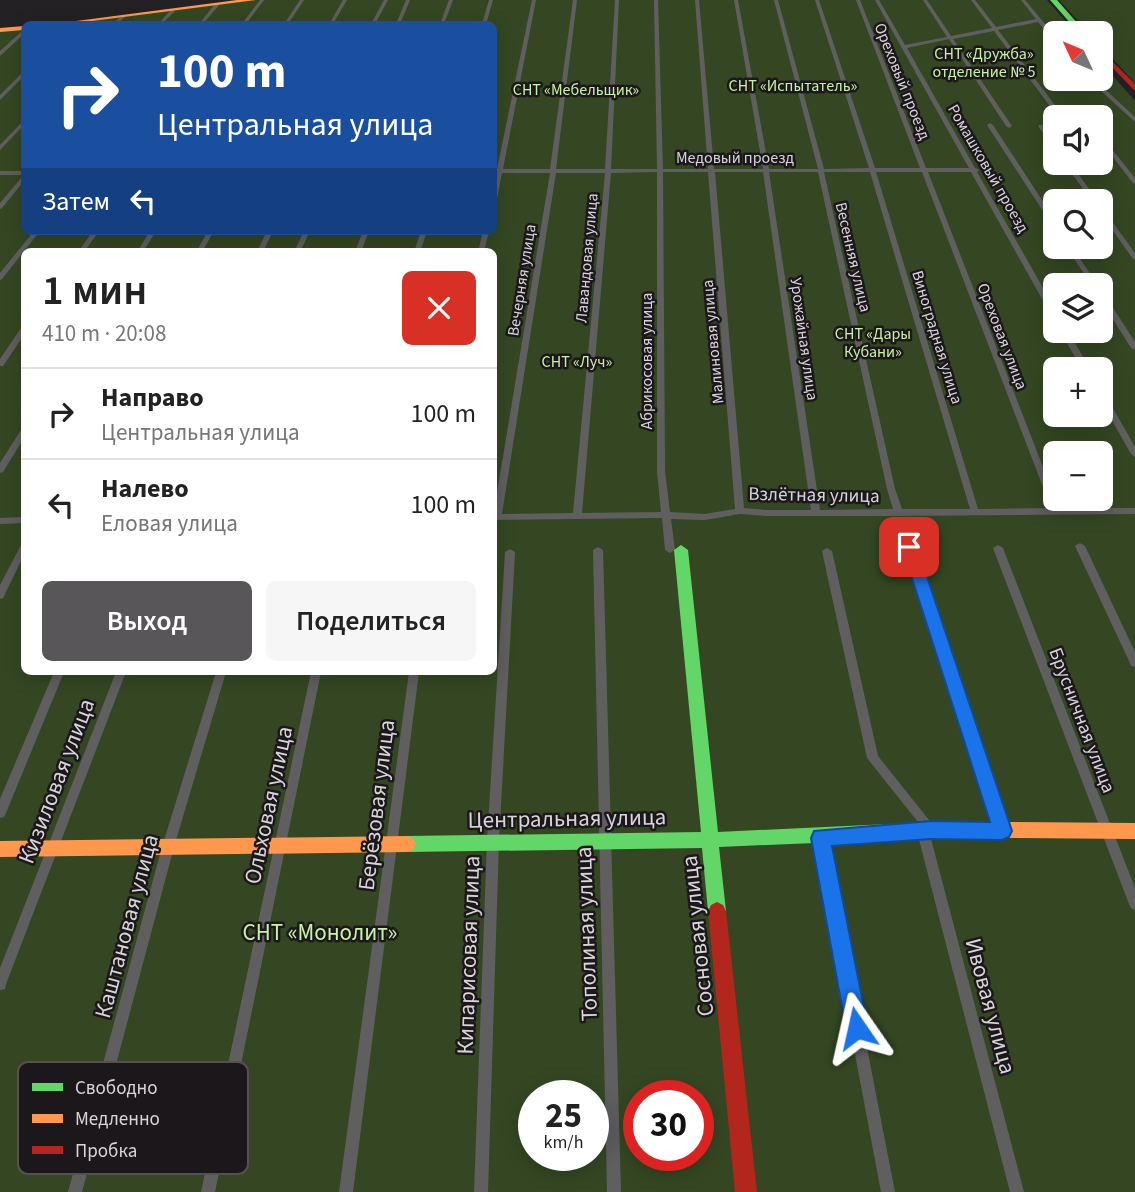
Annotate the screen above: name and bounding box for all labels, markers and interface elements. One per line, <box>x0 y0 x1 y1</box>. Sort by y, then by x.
street label: Ореховый проезд <box>869 20 936 143</box>
north arrow <box>1043 21 1113 91</box>
map controls <box>1043 21 1113 511</box>
text: 100 m <box>157 37 286 107</box>
park label: СНТ «Дружба» отделение № 5 <box>933 43 1035 83</box>
icon: right <box>42 49 133 140</box>
park label: СНТ «Испытатель» <box>729 75 858 97</box>
park label: СНТ «Мебельщик» <box>513 79 639 101</box>
street label: Ромашковый проезд <box>942 100 1034 237</box>
text: Центральная улица <box>157 102 433 148</box>
button: sound <box>1043 105 1113 175</box>
street label: Медовый проезд <box>676 147 795 169</box>
icon: left <box>124 182 162 220</box>
text: Затем <box>42 183 110 220</box>
button: search <box>1043 189 1113 259</box>
street label: Лавандовая улица <box>570 192 604 324</box>
street label: Весенняя улица <box>830 200 876 314</box>
street label: Вечерняя улица <box>502 223 542 338</box>
text: 1 мин <box>42 261 147 321</box>
street label: Виноградная улица <box>906 268 968 407</box>
button: close <box>402 271 476 345</box>
button: layers <box>1043 273 1113 343</box>
street label: Урожайная улица <box>785 276 824 402</box>
street label: Малиновая улица <box>697 279 729 405</box>
street label: Ореховая улица <box>972 280 1032 393</box>
street label: Абрикосовая улица <box>636 293 658 429</box>
text: 410 m · 20:08 <box>42 317 166 350</box>
park label: СНТ «Дары Кубани» <box>835 323 911 363</box>
park label: СНТ «Луч» <box>542 351 613 373</box>
button: + <box>1043 357 1113 427</box>
text: Направо <box>101 379 204 416</box>
icon: right <box>42 395 80 433</box>
text: 100 m <box>410 395 476 432</box>
text: Центральная улица <box>101 416 300 449</box>
button: − <box>1043 441 1113 511</box>
text: Налево <box>101 470 189 507</box>
street label: Взлётная улица <box>748 481 880 510</box>
icon: left <box>42 486 80 524</box>
text: 100 m <box>410 486 476 523</box>
text: Еловая улица <box>101 507 238 540</box>
pin <box>879 517 939 577</box>
icon: arrive <box>890 528 928 566</box>
button: Выход <box>42 581 252 661</box>
button: Поделиться <box>266 581 476 661</box>
street label: Брусничная улица <box>1041 644 1122 797</box>
street label: Кизиловая улица <box>10 694 103 869</box>
street label: Берёзовая улица <box>350 718 403 892</box>
street label: Ольховая улица <box>236 723 301 887</box>
street label: Центральная улица <box>467 800 667 837</box>
street label: Каштановая улица <box>86 830 167 1022</box>
street label: Тополиная улица <box>567 846 606 1022</box>
street label: Сосновая улица <box>673 854 722 1018</box>
street label: Кипарисовая улица <box>449 855 488 1055</box>
park label: СНТ «Монолит» <box>243 916 397 949</box>
street label: Ивовая улица <box>957 935 1024 1078</box>
position arrow <box>820 991 894 1065</box>
legend <box>18 1062 248 1174</box>
text: Свободно <box>75 1075 158 1102</box>
speed limit sign: 30 <box>623 1080 714 1171</box>
text: 25 <box>545 1091 582 1141</box>
text: Медленно <box>75 1106 160 1133</box>
text: km/h <box>544 1130 583 1155</box>
text: Пробка <box>75 1138 137 1165</box>

